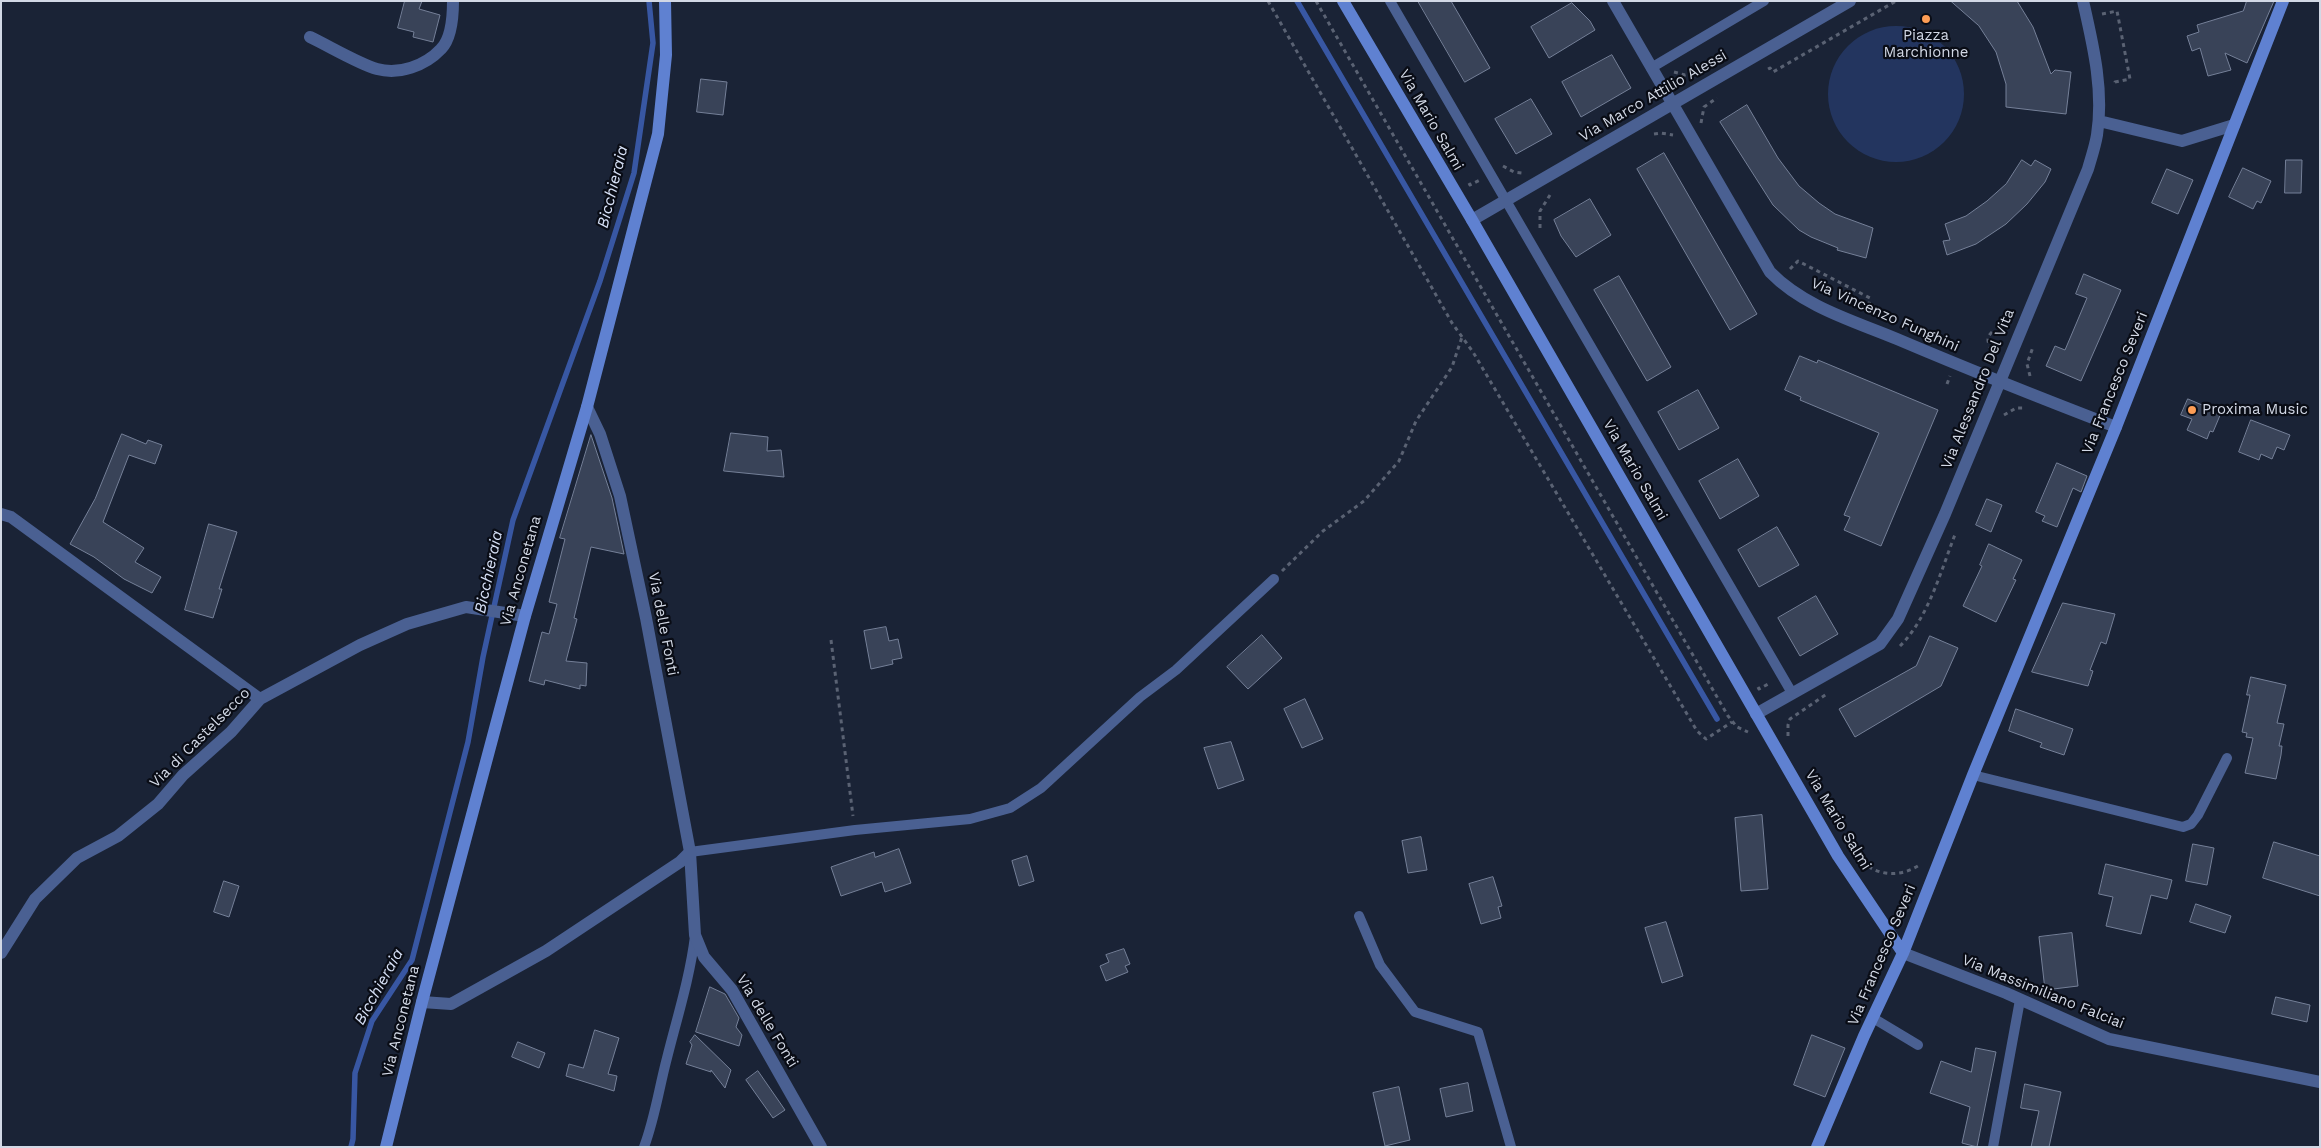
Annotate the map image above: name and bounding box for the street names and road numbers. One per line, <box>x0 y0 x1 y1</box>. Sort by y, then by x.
street label: Via Marco Attilio Alessi <box>1576 46 1730 146</box>
street label: Via Mario Salmi <box>1395 66 1467 174</box>
street label: Via Vincenzo Funghini <box>1808 274 1962 356</box>
street label: Via Alessandro Del Vita <box>1938 306 2018 472</box>
street label: Via Francesco Severi <box>2078 309 2152 457</box>
street label: Via Mario Salmi <box>1599 416 1671 524</box>
street label: Via Anconetana <box>497 514 545 628</box>
street label: Via delle Fonti <box>644 571 682 677</box>
street label: Via di Castelsecco <box>146 684 254 792</box>
street label: Via Mario Salmi <box>1801 767 1875 873</box>
street label: Via Francesco Severi <box>1844 882 1920 1028</box>
street label: Via Massimiliano Falciai <box>1959 951 2127 1033</box>
street label: Via Anconetana <box>378 963 424 1079</box>
street label: Via delle Fonti <box>732 971 802 1071</box>

